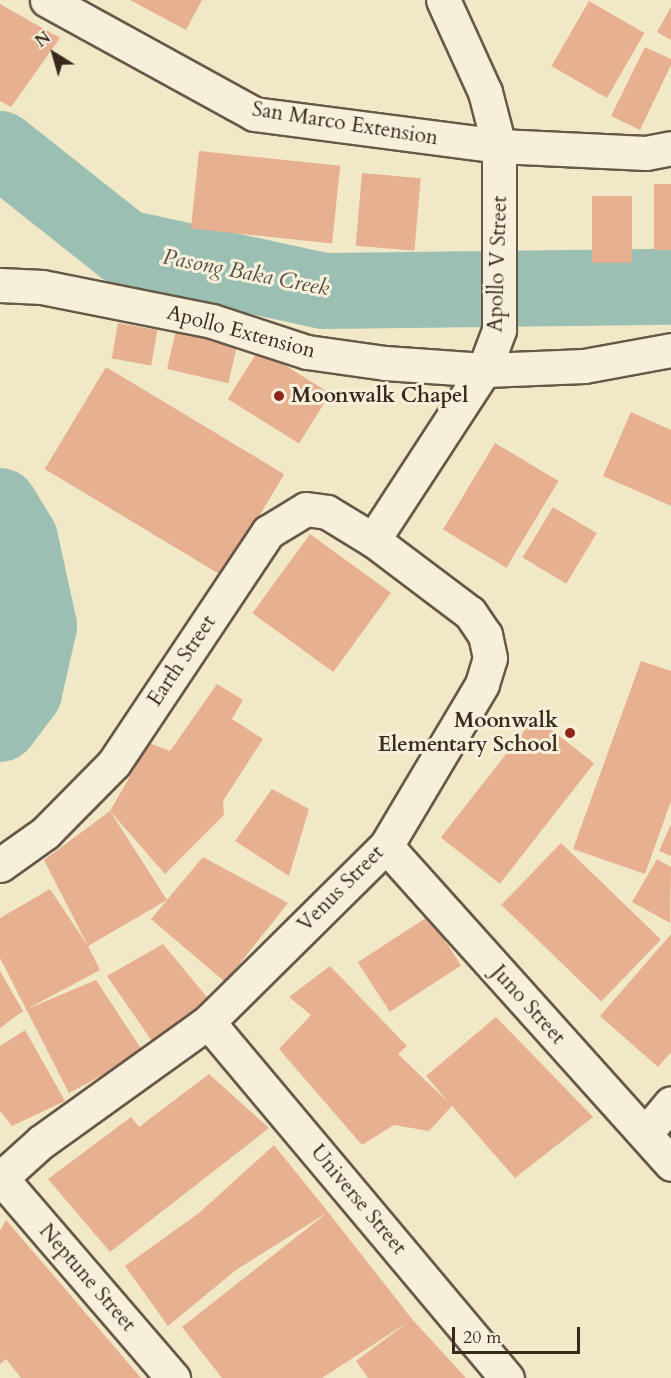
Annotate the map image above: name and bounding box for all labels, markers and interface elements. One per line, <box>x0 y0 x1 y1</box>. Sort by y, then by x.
north arrow <box>24 24 84 84</box>
text: N <box>31 27 55 53</box>
street label: San Marco Extension <box>250 97 440 151</box>
street label: Apollo V Street <box>483 195 513 333</box>
water label: Pasong Baka Creek <box>160 244 332 302</box>
street label: Apollo Extension <box>164 300 318 364</box>
place label: Moonwalk Chapel <box>291 383 468 409</box>
marker: Moonwalk Chapel <box>272 389 286 403</box>
street label: Earth Street <box>142 611 222 711</box>
place label: Moonwalk Elementary School <box>378 708 558 758</box>
marker: Moonwalk Elementary School <box>563 726 577 740</box>
street label: Venus Street <box>293 841 389 937</box>
street label: Juno Street <box>486 960 570 1050</box>
street label: Universe Street <box>305 1140 411 1260</box>
street label: Neptune Street <box>33 1219 141 1337</box>
scale bar <box>455 1315 582 1353</box>
text: 20 m <box>463 1325 502 1350</box>

